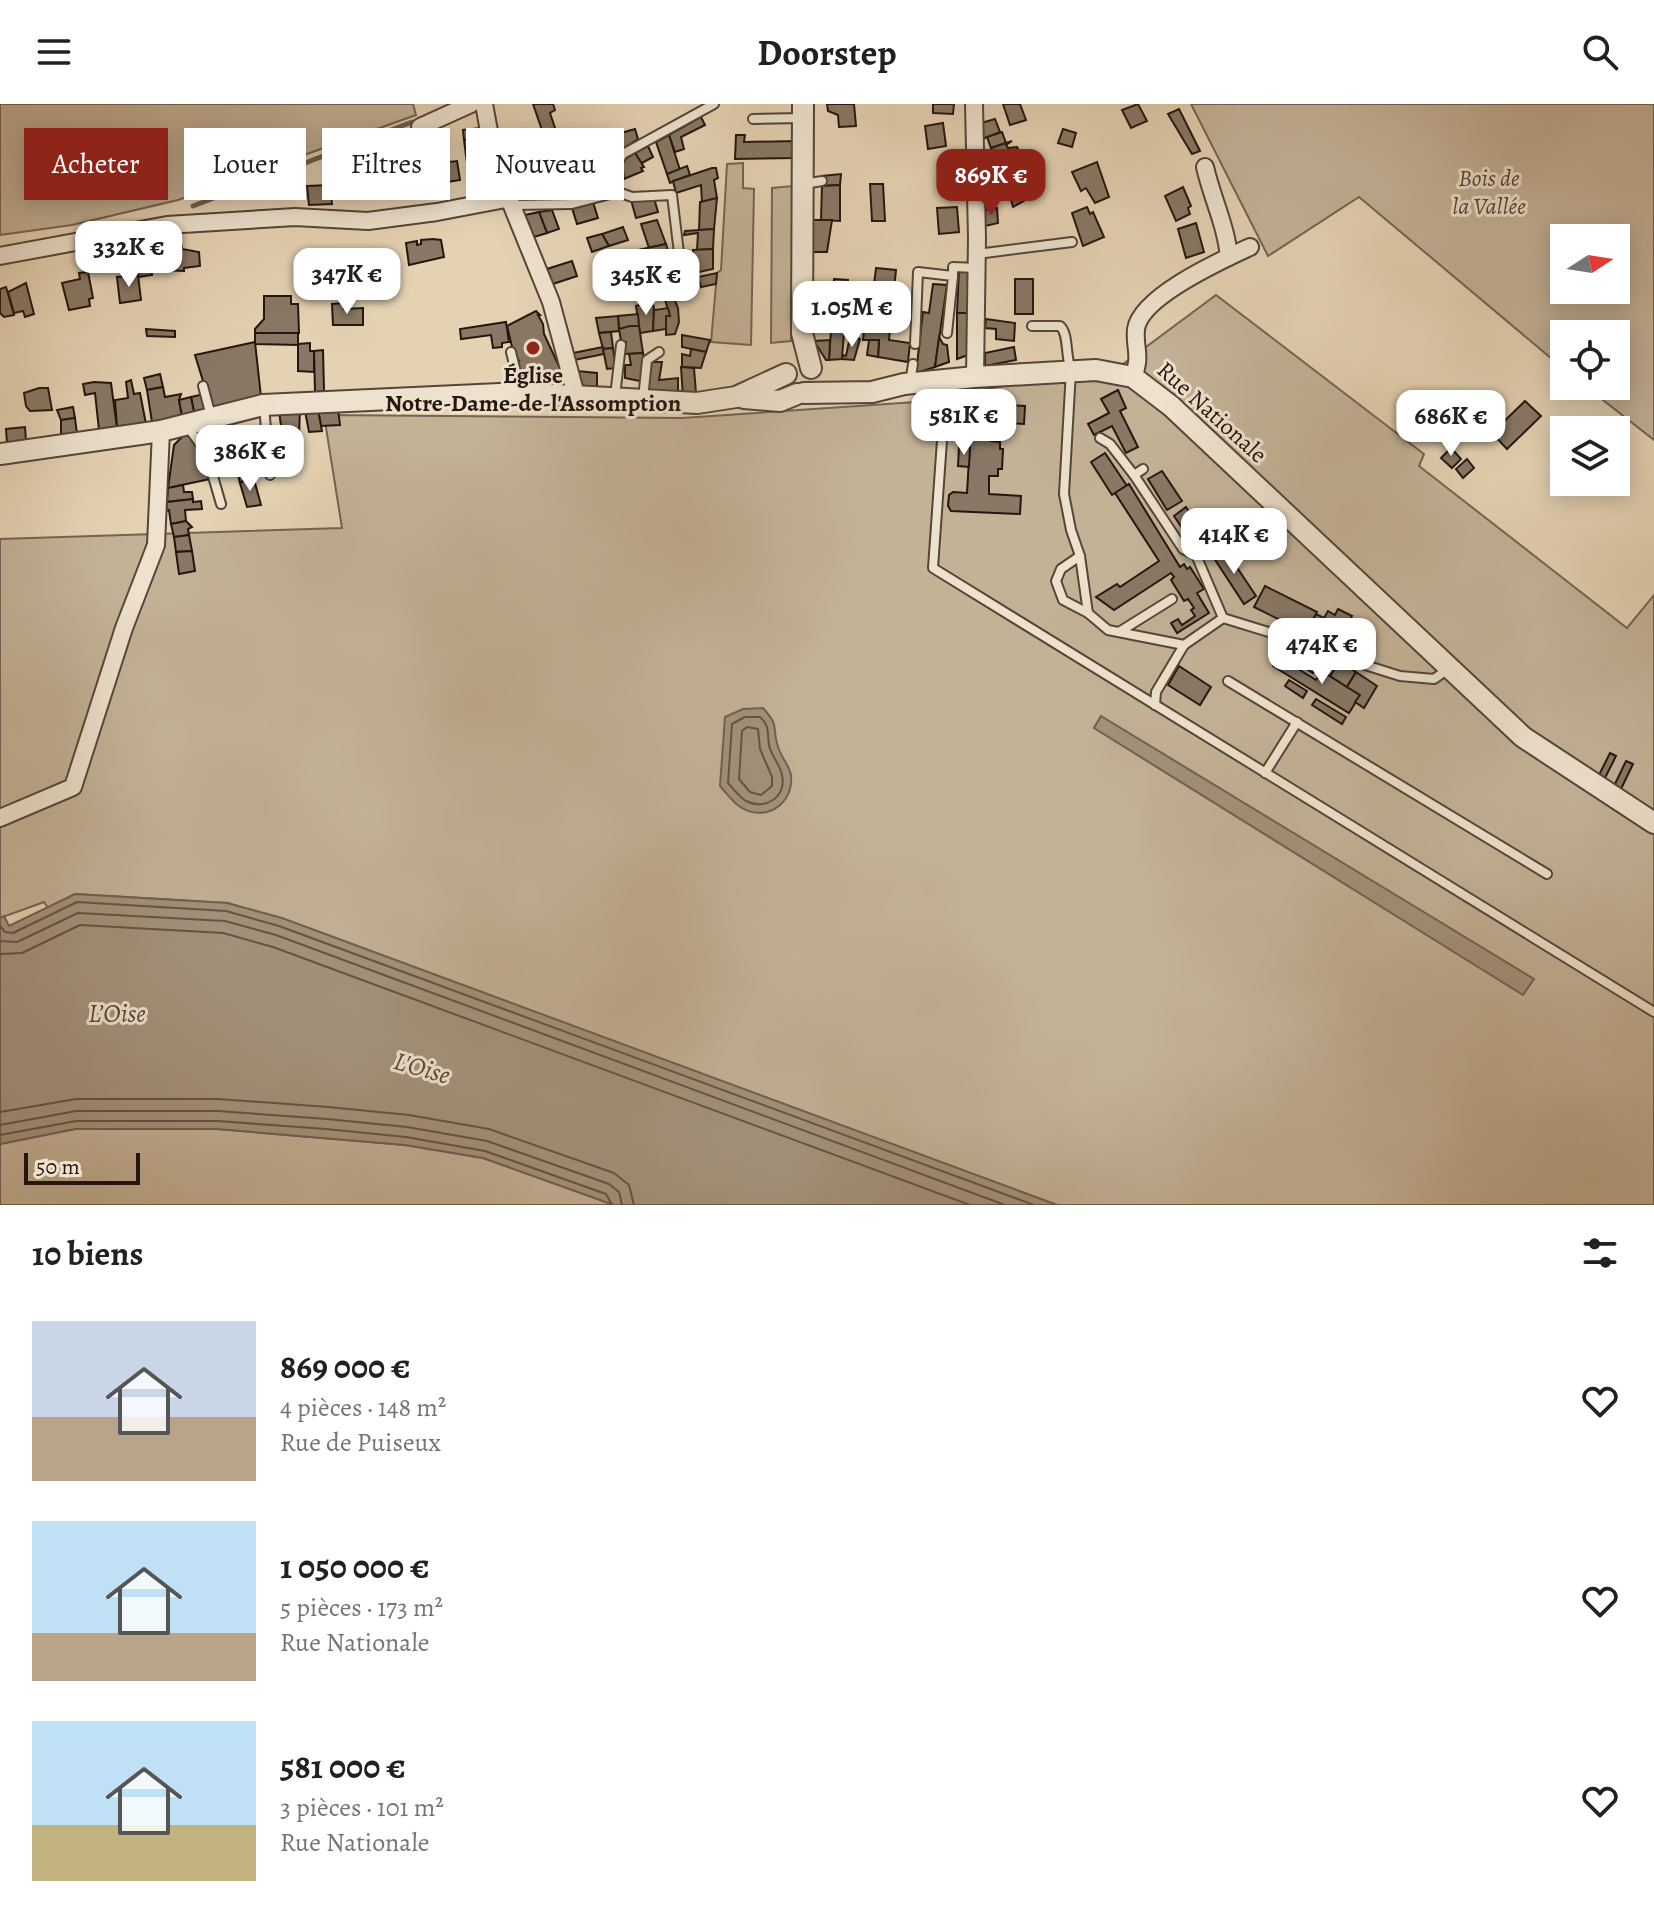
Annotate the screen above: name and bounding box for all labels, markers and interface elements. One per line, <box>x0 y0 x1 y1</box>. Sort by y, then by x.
text: Doorstep <box>757 28 897 77</box>
icon: menu <box>32 30 76 74</box>
icon: search <box>1578 30 1622 74</box>
chip: Acheter <box>24 128 168 200</box>
chip: Louer <box>184 128 306 200</box>
chip: Filtres <box>322 128 450 200</box>
chip: Nouveau <box>466 128 624 200</box>
pin: 869K € <box>926 149 1056 217</box>
text: 869K € <box>954 157 1028 192</box>
park label: Bois de la Vallée <box>1452 162 1526 222</box>
pin: 332K € <box>64 221 194 289</box>
north arrow <box>1550 224 1630 304</box>
map controls <box>1550 224 1630 496</box>
text: 332K € <box>93 229 165 264</box>
pin: 347K € <box>282 248 412 316</box>
pin: 345K € <box>581 249 711 317</box>
text: 347K € <box>311 256 383 291</box>
text: 345K € <box>610 257 682 292</box>
pin: 1.05M € <box>778 281 926 349</box>
text: 1.05M € <box>811 289 893 324</box>
button: locate <box>1550 320 1630 400</box>
marker: Église Notre-Dame-de-l'Assomption <box>524 339 542 357</box>
street label: Rue Nationale <box>1150 354 1274 470</box>
place label: Église Notre-Dame-de-l'Assomption <box>385 359 682 419</box>
pin: 581K € <box>899 389 1029 457</box>
pin: 686K € <box>1386 390 1516 458</box>
text: 581K € <box>929 397 999 432</box>
text: 686K € <box>1414 398 1488 433</box>
button: layers <box>1550 416 1630 496</box>
pin: 386K € <box>185 425 315 493</box>
text: 386K € <box>214 433 286 468</box>
pin: 414K € <box>1169 508 1299 576</box>
text: 414K € <box>1199 516 1269 551</box>
pin: 474K € <box>1257 618 1387 686</box>
text: 474K € <box>1286 626 1358 661</box>
water label: L’Oise <box>88 996 146 1031</box>
water label: L'Oise <box>390 1043 454 1093</box>
scale bar <box>24 1149 140 1185</box>
text: 50 m <box>36 1152 80 1182</box>
text: 10 biens <box>32 1230 143 1277</box>
icon: filters <box>1578 1231 1622 1275</box>
text: 869 000 € <box>280 1343 411 1390</box>
icon: home <box>96 1353 192 1449</box>
icon: heart <box>1578 1379 1622 1423</box>
text: 4 pièces · 148 m² <box>280 1390 446 1425</box>
text: Rue de Puiseux <box>280 1425 441 1460</box>
text: 1 050 000 € <box>280 1543 429 1590</box>
icon: home <box>96 1553 192 1649</box>
icon: heart <box>1578 1579 1622 1623</box>
text: 5 pièces · 173 m² <box>280 1590 443 1625</box>
text: Rue Nationale <box>280 1625 429 1660</box>
text: 581 000 € <box>280 1743 406 1790</box>
icon: home <box>96 1753 192 1849</box>
icon: heart <box>1578 1779 1622 1823</box>
text: 3 pièces · 101 m² <box>280 1790 444 1825</box>
text: Rue Nationale <box>280 1825 429 1860</box>

